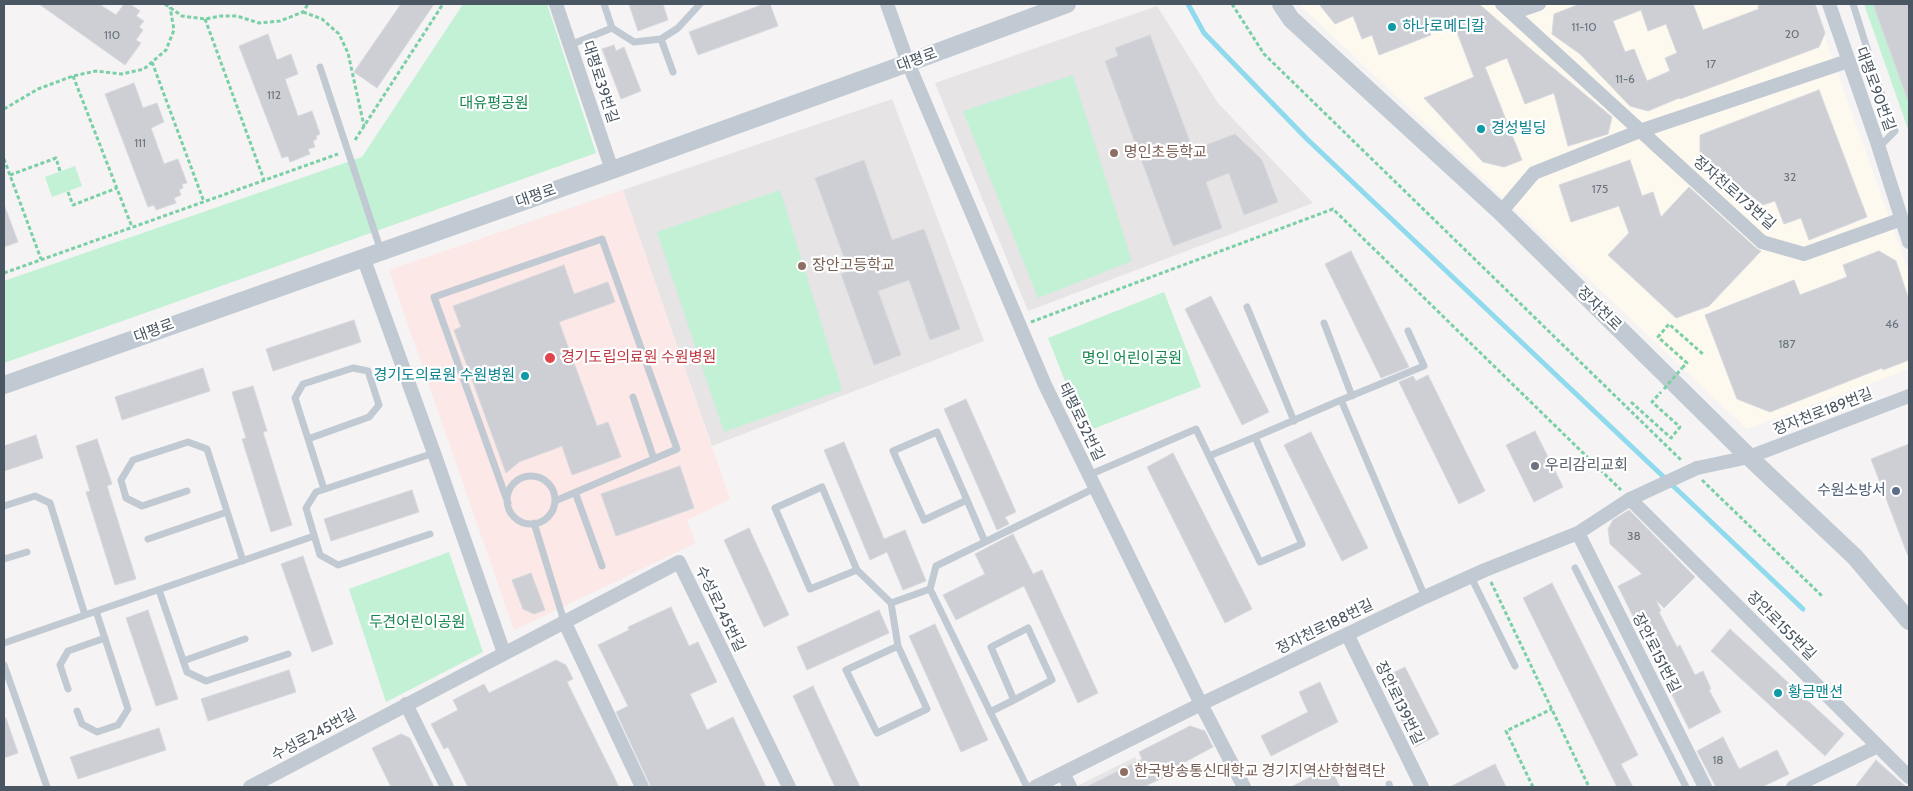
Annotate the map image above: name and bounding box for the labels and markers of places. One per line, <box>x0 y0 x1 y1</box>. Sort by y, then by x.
place label: 하나로메디칼 <box>1402 18 1485 36</box>
marker: 하나로메디칼 <box>1386 21 1398 33</box>
place label: 경성빌딩 <box>1491 120 1546 138</box>
marker: 경성빌딩 <box>1475 123 1487 135</box>
place label: 명인초등학교 <box>1124 144 1207 162</box>
marker: 명인초등학교 <box>1108 147 1120 159</box>
place label: 장안고등학교 <box>812 257 895 275</box>
marker: 장안고등학교 <box>796 260 808 272</box>
place label: 경기도립의료원 수원병원 <box>561 349 716 367</box>
marker: 경기도립의료원 수원병원 <box>543 351 557 365</box>
place label: 경기도의료원 수원병원 <box>374 367 515 385</box>
marker: 경기도의료원 수원병원 <box>519 370 531 382</box>
place label: 우리감리교회 <box>1545 457 1628 475</box>
marker: 우리감리교회 <box>1529 460 1541 472</box>
place label: 수원소방서 <box>1817 482 1886 500</box>
marker: 수원소방서 <box>1890 485 1902 497</box>
place label: 황금맨션 <box>1788 684 1843 702</box>
marker: 황금맨션 <box>1772 687 1784 699</box>
place label: 한국방송통신대학교 경기지역산학협력단 <box>1134 763 1386 781</box>
marker: 한국방송통신대학교 경기지역산학협력단 <box>1118 766 1130 778</box>

